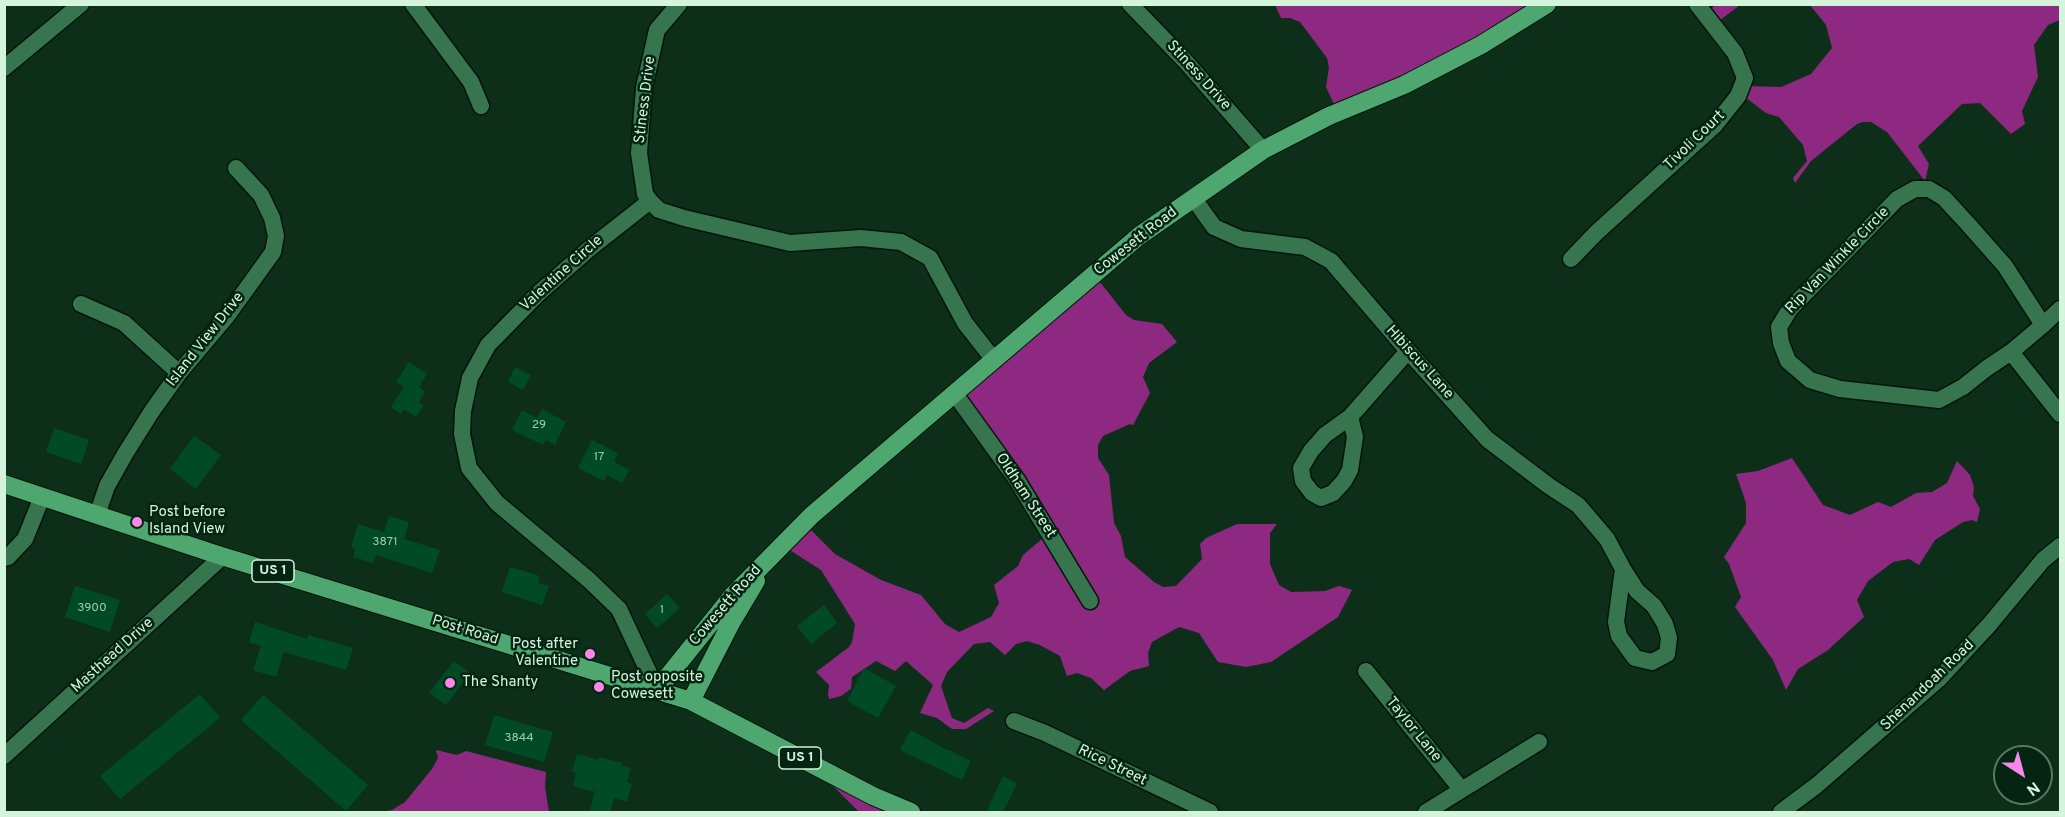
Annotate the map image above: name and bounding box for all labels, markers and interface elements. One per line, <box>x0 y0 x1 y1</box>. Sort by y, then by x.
street label: Stiness Drive <box>1162 37 1234 115</box>
street label: Stiness Drive <box>632 55 660 145</box>
street label: Tivoli Court <box>1661 107 1729 175</box>
street label: Cowesett Road <box>1091 204 1181 280</box>
street label: Rip Van Winkle Circle <box>1782 204 1894 318</box>
street label: Valentine Circle <box>517 232 607 316</box>
street label: Island View Drive <box>164 289 248 391</box>
street label: Hibiscus Lane <box>1381 322 1457 404</box>
house number: 29 <box>532 419 546 433</box>
street label: Oldham Street <box>991 450 1059 542</box>
house number: 17 <box>594 451 604 465</box>
place label: Post before Island View <box>149 504 226 539</box>
marker: Post before Island View <box>130 515 144 529</box>
house number: 3871 <box>372 536 398 550</box>
road number: US 1 <box>252 560 294 582</box>
street label: Cowesett Road <box>686 562 766 650</box>
house number: 3900 <box>77 602 107 616</box>
house number: 1 <box>660 604 664 618</box>
street label: Post Road <box>430 612 500 650</box>
street label: Masthead Drive <box>68 615 158 697</box>
place label: Post after Valentine <box>512 636 578 671</box>
street label: Shenandoah Road <box>1878 637 1978 735</box>
marker: Post after Valentine <box>583 647 597 661</box>
place label: Post opposite Cowesett <box>611 669 703 704</box>
place label: The Shanty <box>462 674 538 692</box>
marker: The Shanty <box>443 676 457 690</box>
marker: Post opposite Cowesett <box>592 680 606 694</box>
street label: Taylor Lane <box>1381 694 1445 766</box>
house number: 3844 <box>504 732 534 746</box>
street label: Rice Street <box>1075 742 1149 790</box>
north arrow <box>1993 745 2053 805</box>
road number: US 1 <box>779 747 821 769</box>
text: N <box>2022 776 2043 799</box>

